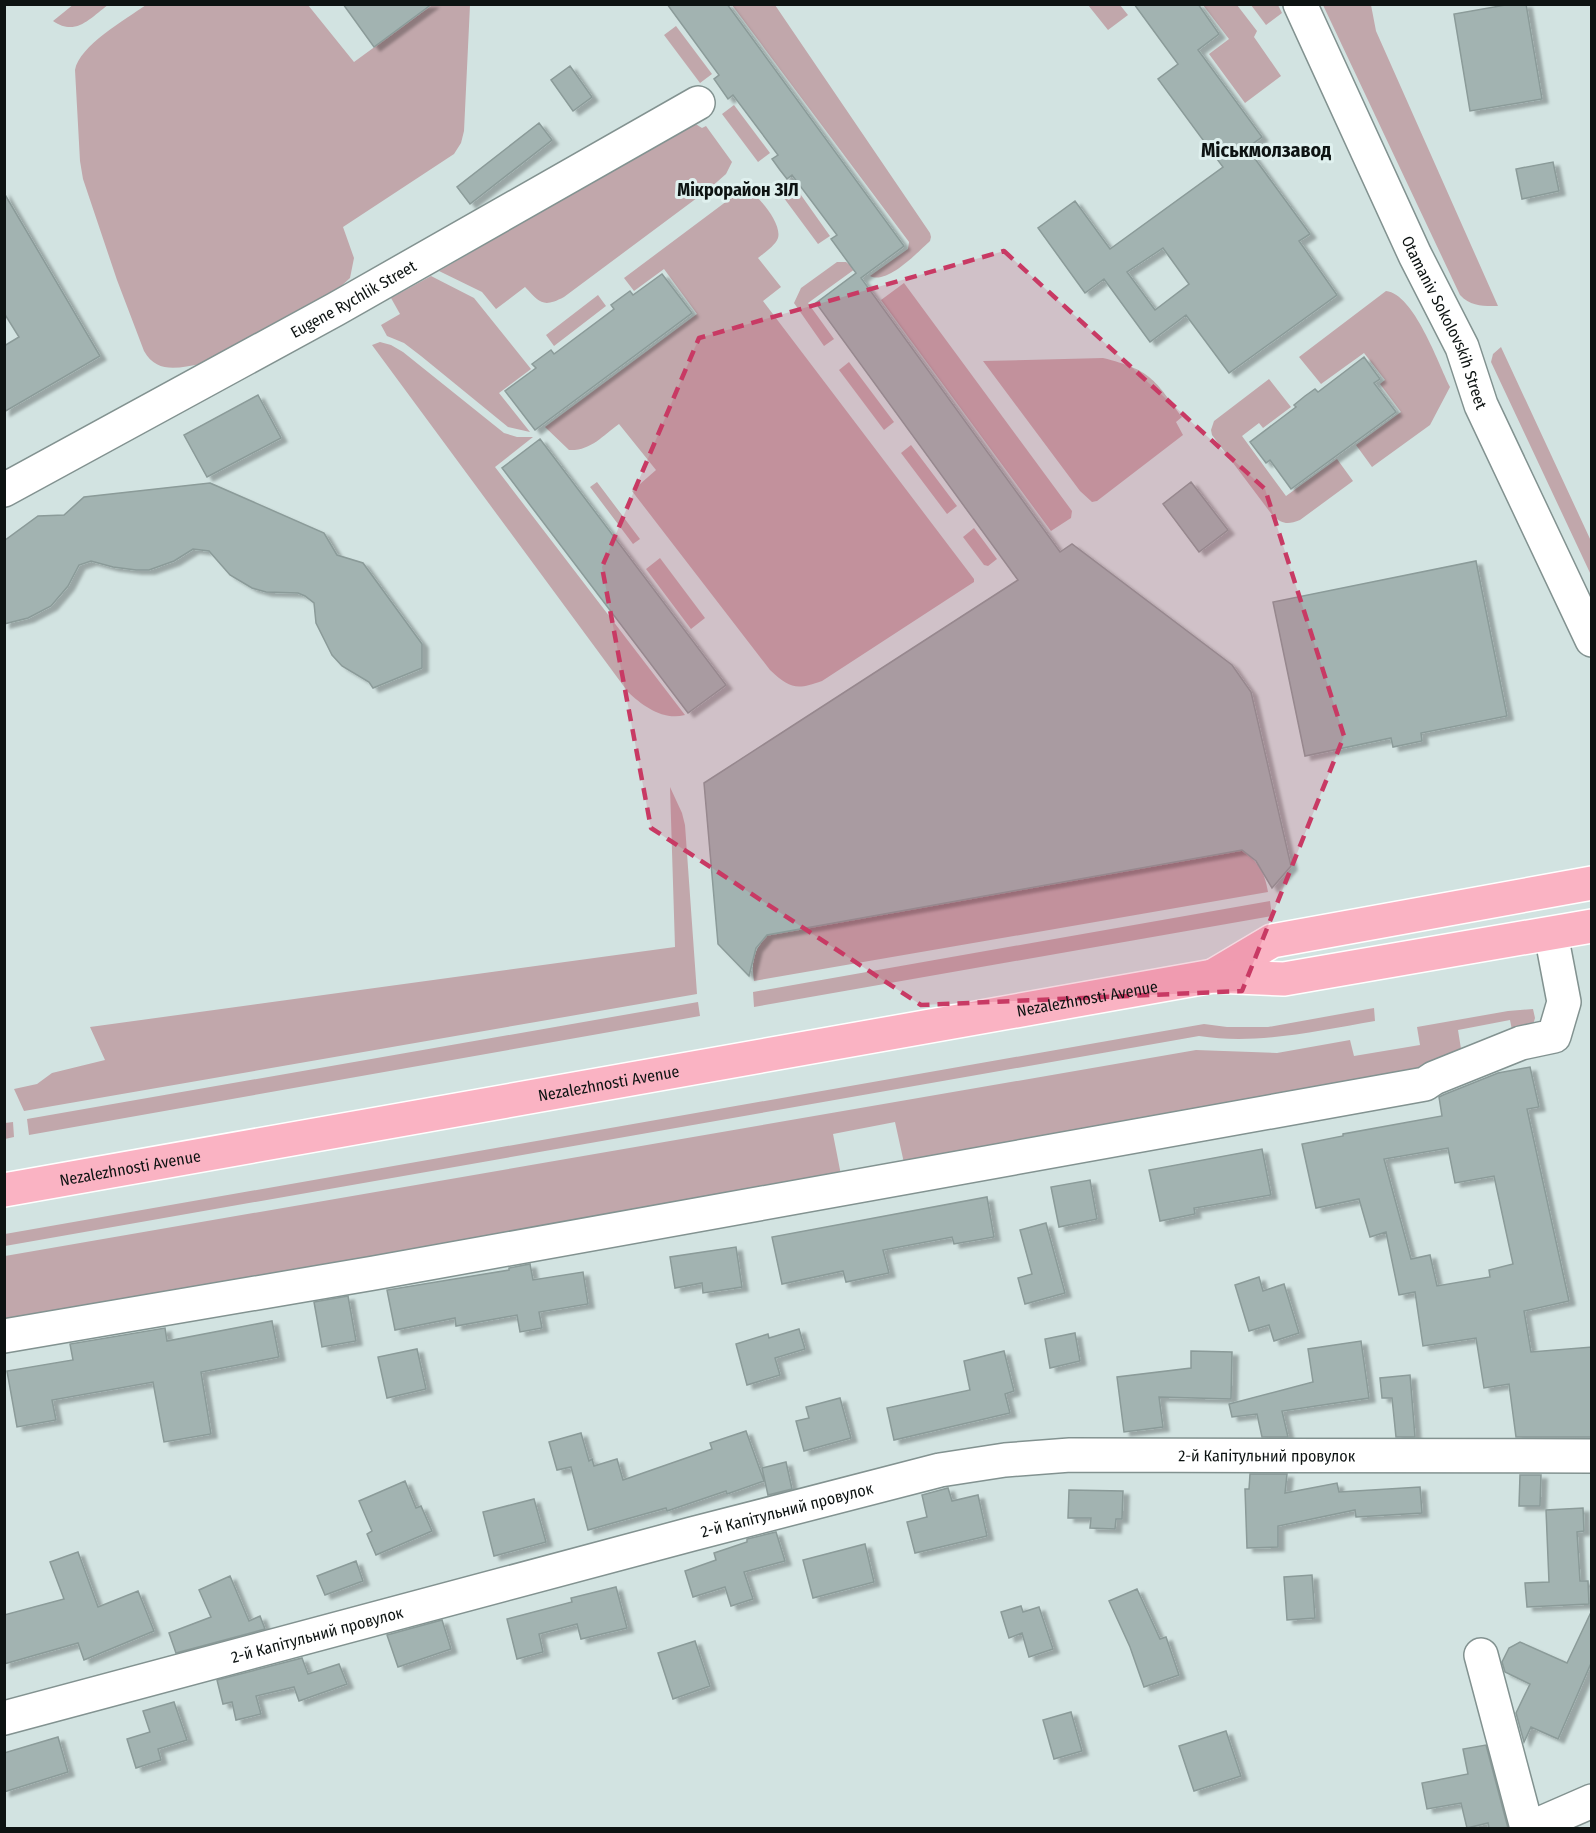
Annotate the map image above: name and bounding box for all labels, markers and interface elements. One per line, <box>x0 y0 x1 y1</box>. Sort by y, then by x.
district label: Міськмолзавод <box>1201 138 1331 162</box>
district label: Мікрорайон ЗІЛ <box>677 179 799 201</box>
street label: Otamaniv Sokolovskih Street <box>1398 233 1491 413</box>
street label: Eugene Rychlik Street <box>287 256 420 342</box>
street label: Nezalezhnosti Avenue <box>1015 976 1159 1020</box>
street label: Nezalezhnosti Avenue <box>537 1061 681 1105</box>
street label: Nezalezhnosti Avenue <box>58 1146 202 1190</box>
street label: 2-й Капітульний провулок <box>1178 1446 1356 1465</box>
street label: 2-й Капітульний провулок <box>699 1478 875 1541</box>
street label: 2-й Капітульний провулок <box>229 1602 405 1666</box>

